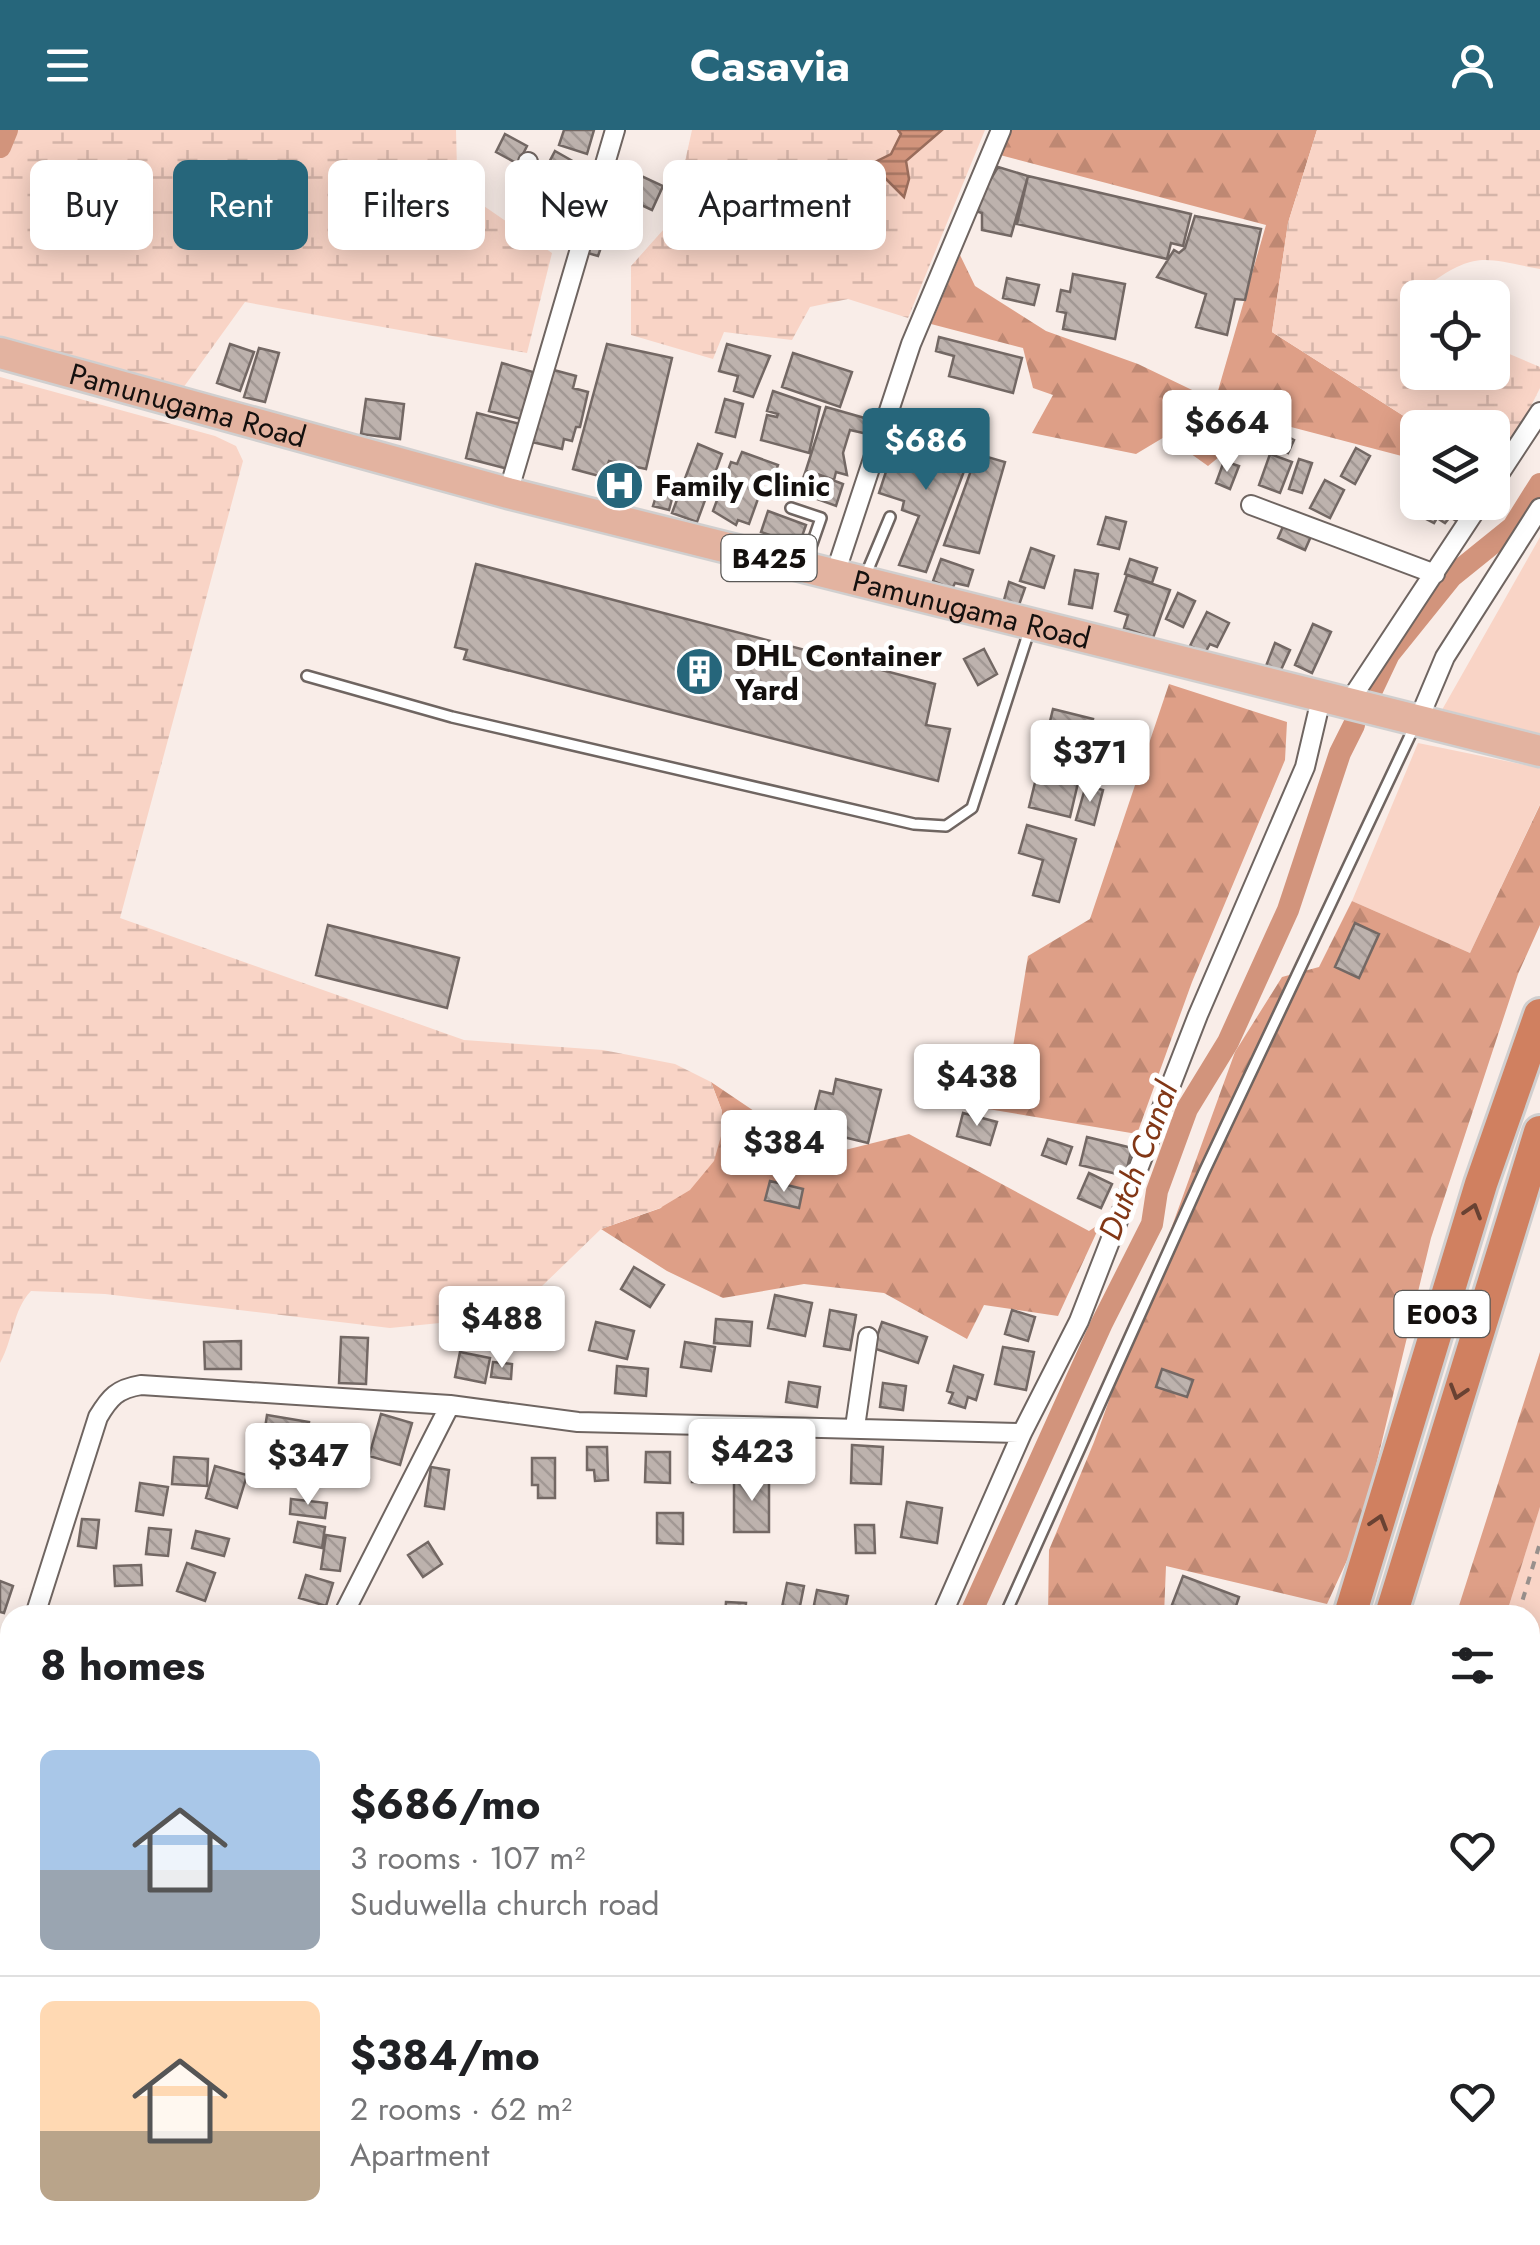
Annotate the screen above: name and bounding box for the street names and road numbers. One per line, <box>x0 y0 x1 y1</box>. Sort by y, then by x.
street label: Pamunugama Road <box>65 352 311 458</box>
road number: B425 <box>722 535 816 581</box>
street label: Pamunugama Road <box>848 559 1095 659</box>
road number: E003 <box>1394 1291 1490 1337</box>

